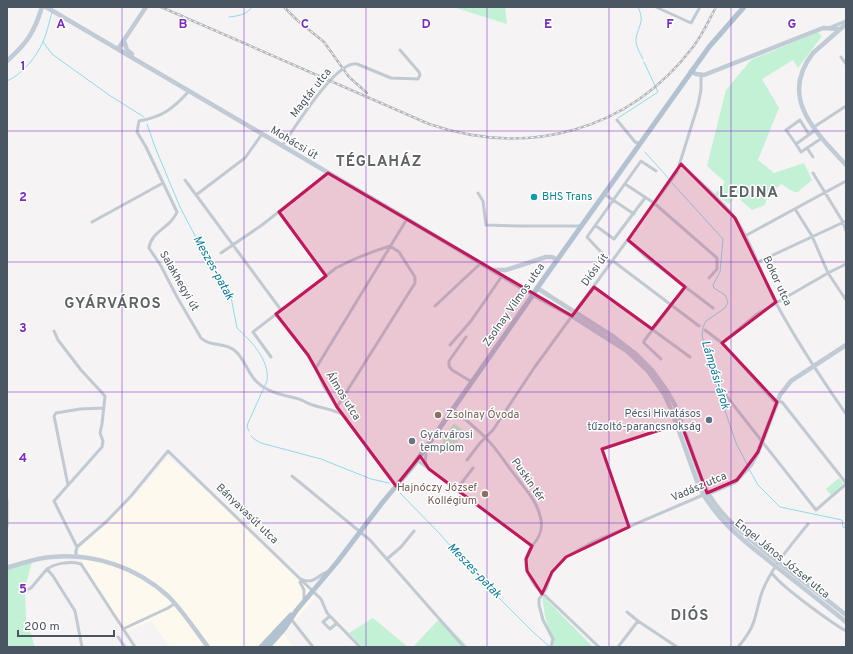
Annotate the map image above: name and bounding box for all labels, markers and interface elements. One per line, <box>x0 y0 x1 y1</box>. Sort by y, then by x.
text: A <box>56 17 66 33</box>
text: B <box>179 17 188 33</box>
text: C <box>301 17 309 33</box>
text: D <box>421 17 431 33</box>
text: E <box>544 17 552 33</box>
text: F <box>666 17 674 33</box>
text: G <box>788 17 797 33</box>
text: 1 <box>20 59 26 75</box>
street label: Magtár utca <box>287 65 335 121</box>
street label: Mohácsi út <box>268 123 320 163</box>
district label: TÉGLAHÁZ <box>336 152 422 172</box>
district label: LEDINA <box>719 184 779 203</box>
text: 2 <box>19 190 27 206</box>
place label: BHS Trans <box>542 190 592 204</box>
marker: BHS Trans <box>529 192 539 202</box>
water label: Meszes-patak <box>189 233 238 304</box>
street label: Salakhegyi út <box>156 248 202 314</box>
street label: Diósi út <box>578 251 612 289</box>
street label: Bokor utca <box>759 254 795 308</box>
street label: Zsolnay Vilmos utca <box>480 260 548 349</box>
district label: GYÁRVÁROS <box>64 294 162 314</box>
text: 3 <box>19 321 27 337</box>
water label: Lámpási-árok <box>697 339 733 412</box>
street label: Álmos utca <box>322 368 364 423</box>
place label: Zsolnay Óvoda <box>446 407 519 422</box>
place label: Pécsi Hivatásos tűzoltó-parancsnokság <box>587 407 701 434</box>
marker: Zsolnay Óvoda <box>433 410 443 420</box>
marker: Pécsi Hivatásos tűzoltó-parancsnokság <box>704 415 714 425</box>
place label: Gyárvárosi templom <box>420 428 473 455</box>
marker: Gyárvárosi templom <box>407 436 417 446</box>
text: 4 <box>19 451 27 467</box>
street label: Puskin tér <box>508 456 548 505</box>
street label: Vadász utca <box>669 469 729 505</box>
street label: Bányavasút utca <box>213 481 281 547</box>
place label: Hajnóczy József Kollégium <box>397 481 477 508</box>
marker: Hajnóczy József Kollégium <box>480 489 490 499</box>
street label: Engel János József utca <box>732 516 833 602</box>
water label: Meszes-patak <box>444 540 505 603</box>
text: 5 <box>19 582 27 598</box>
district label: DIÓS <box>670 605 710 626</box>
scale bar <box>18 612 114 638</box>
text: 200 m <box>24 619 60 635</box>

